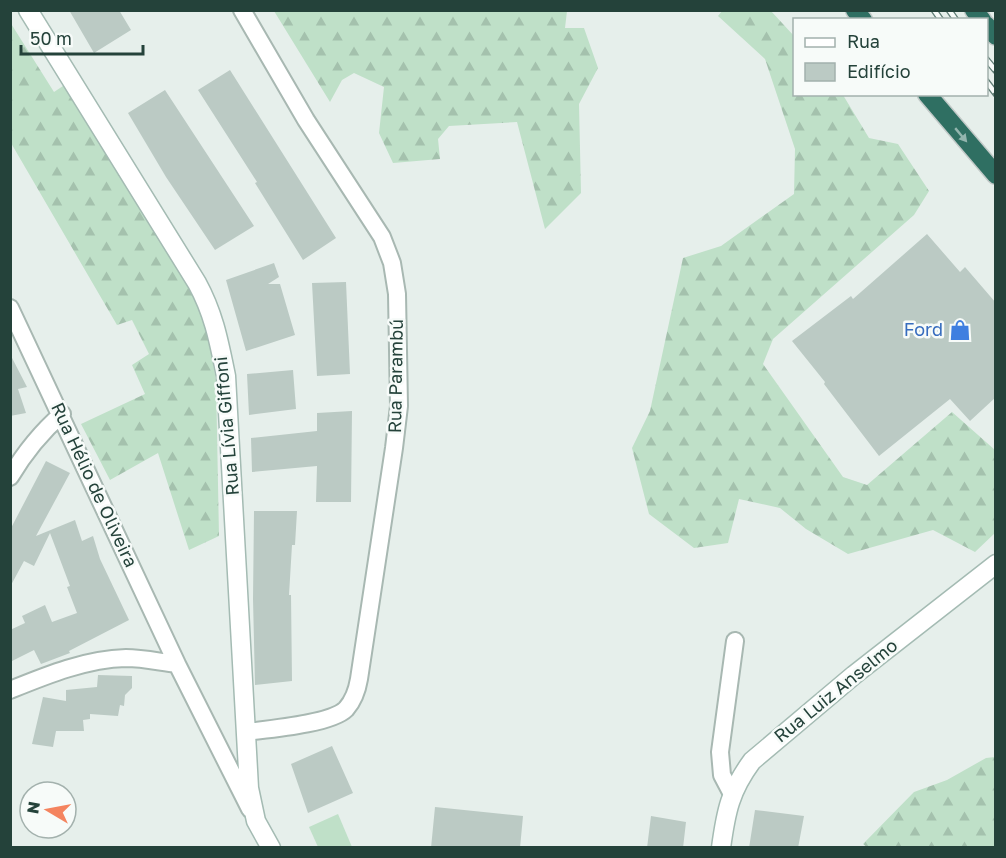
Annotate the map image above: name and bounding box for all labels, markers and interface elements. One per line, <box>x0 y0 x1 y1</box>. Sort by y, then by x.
scale bar <box>21 18 142 56</box>
legend <box>793 18 988 96</box>
text: 50 m <box>30 27 72 49</box>
text: Rua <box>847 30 880 52</box>
text: Edifício <box>847 60 911 82</box>
one-way arrow <box>954 127 967 142</box>
place label: Ford <box>904 318 943 340</box>
shop icon: Ford <box>948 318 972 342</box>
street label: Rua Parambú <box>383 319 407 433</box>
street label: Rua Lívia Giffoni <box>209 356 243 497</box>
street label: Rua Hélio de Oliveira <box>47 399 143 571</box>
street label: Rua Luiz Anselmo <box>769 634 901 747</box>
north arrow <box>18 780 78 840</box>
text: N <box>22 800 44 815</box>

